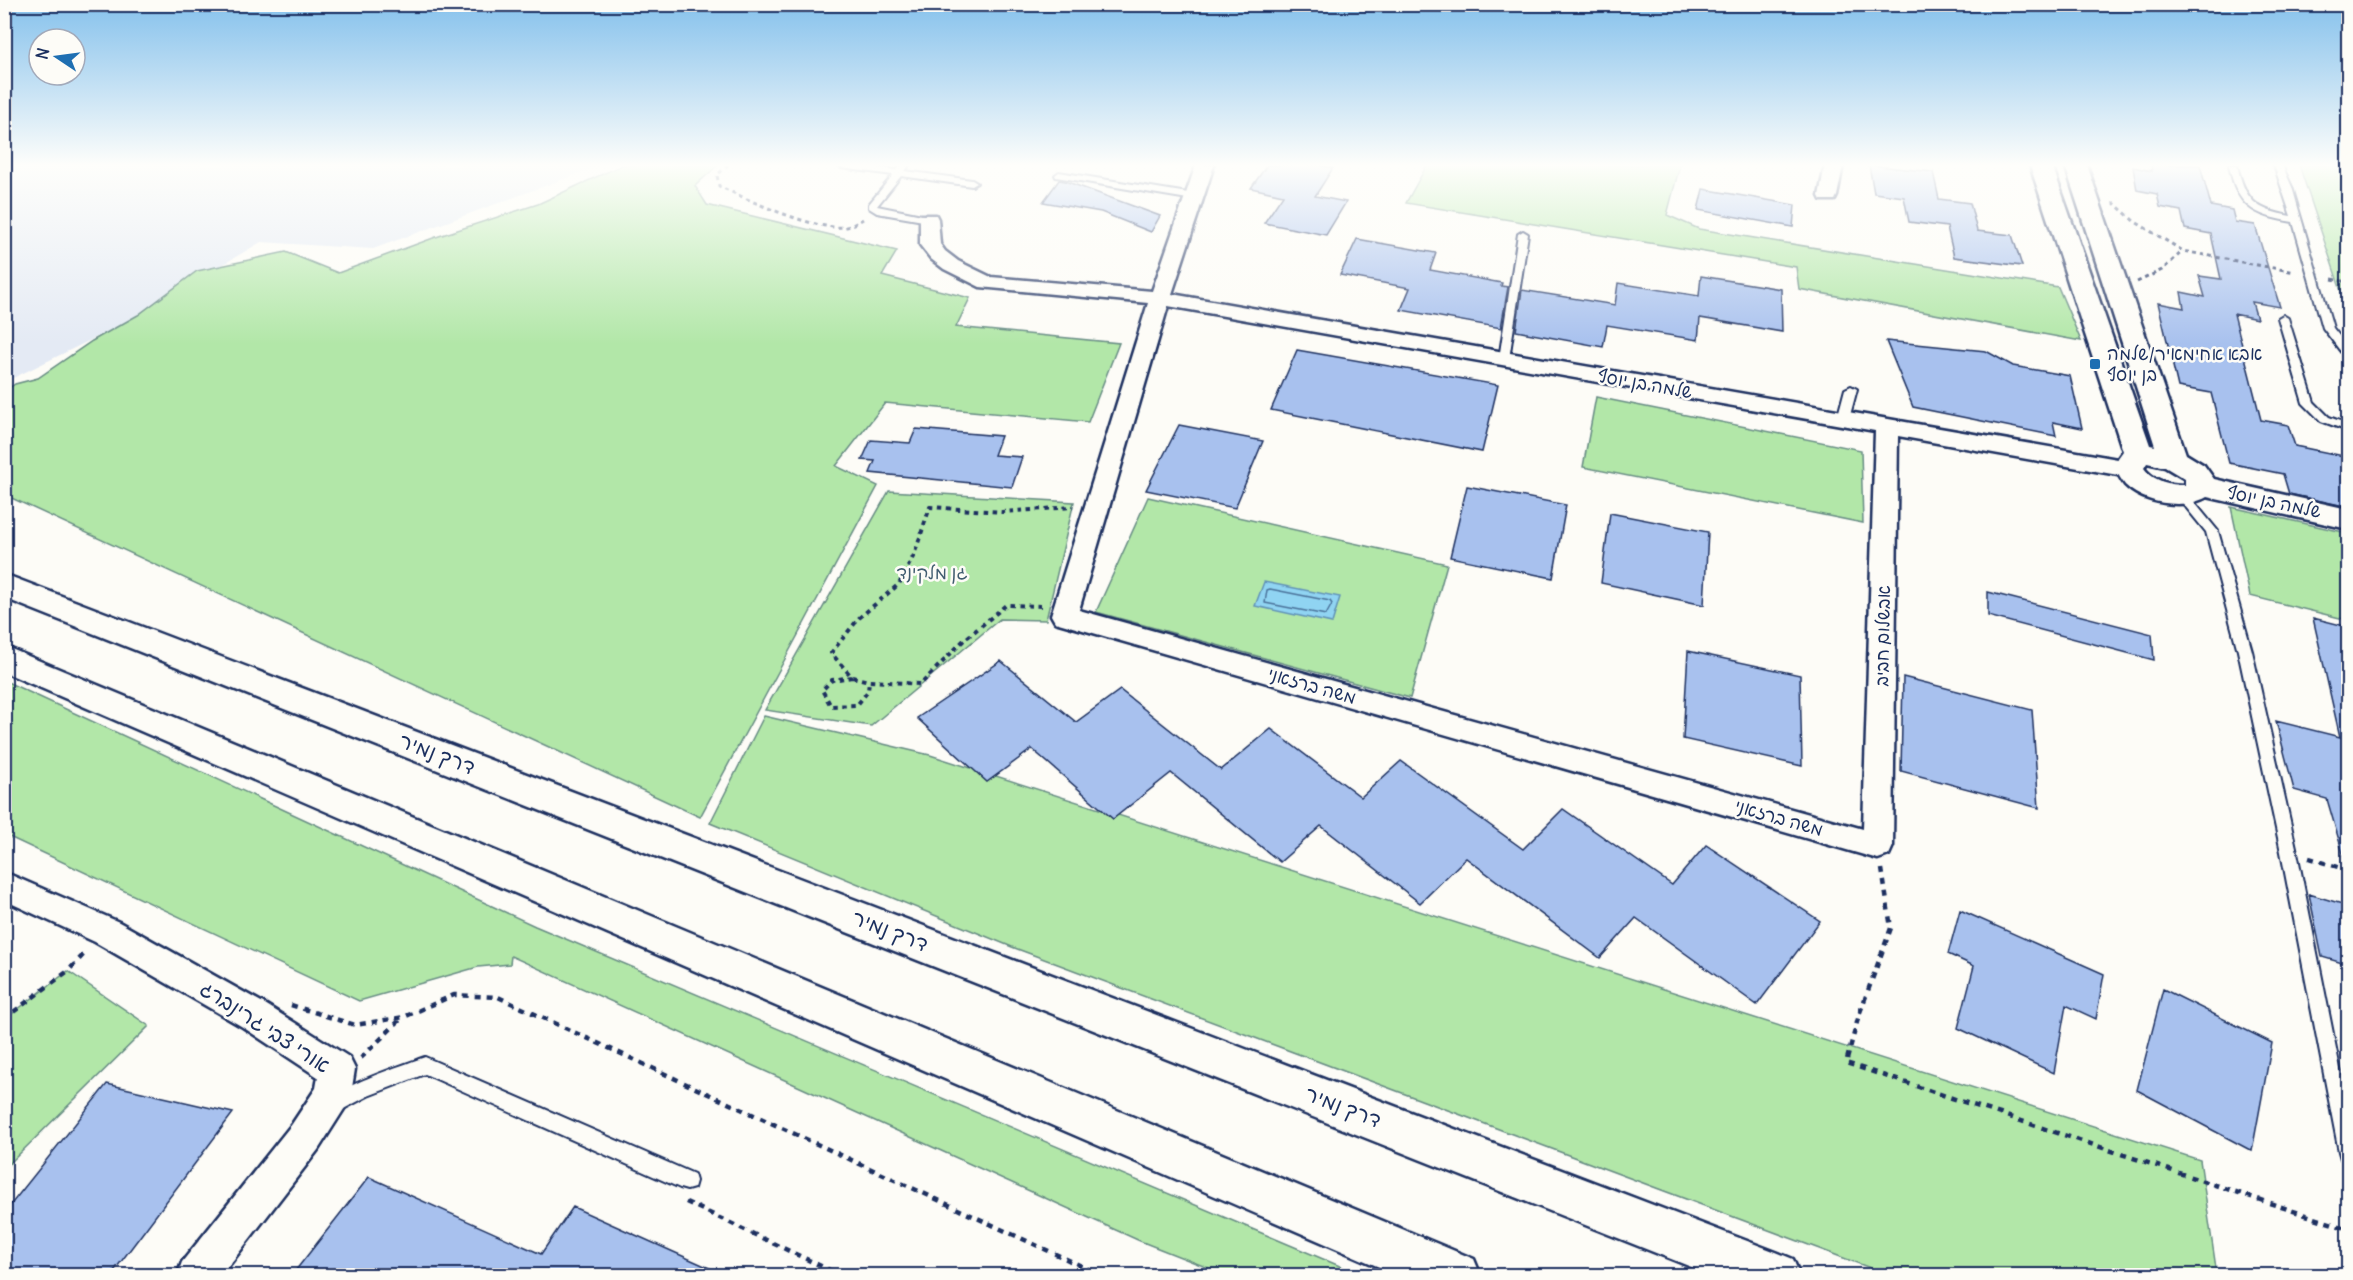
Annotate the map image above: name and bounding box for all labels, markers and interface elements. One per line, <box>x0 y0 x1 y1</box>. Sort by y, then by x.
north arrow <box>27 27 87 87</box>
text: N <box>31 46 53 61</box>
place label: אבא אחימאיר/שלמה בן יוסף <box>2107 342 2262 386</box>
marker: אבא אחימאיר/שלמה בן יוסף <box>2088 357 2102 371</box>
street label: שלמה בן יוסף <box>1596 364 1694 403</box>
street label: שלמה בן יוסף <box>2225 480 2323 523</box>
park label: גן מלקינד <box>896 561 968 584</box>
street label: אבשלום חביב <box>1870 585 1895 687</box>
street label: משה ברזאני <box>1265 662 1359 709</box>
street label: דרך נמיר <box>395 727 479 780</box>
street label: משה ברזאני <box>1732 794 1826 841</box>
street label: דרך נמיר <box>848 904 932 957</box>
street label: אורי צבי גרינברג <box>195 975 335 1079</box>
street label: דרך נמיר <box>1301 1080 1385 1133</box>

